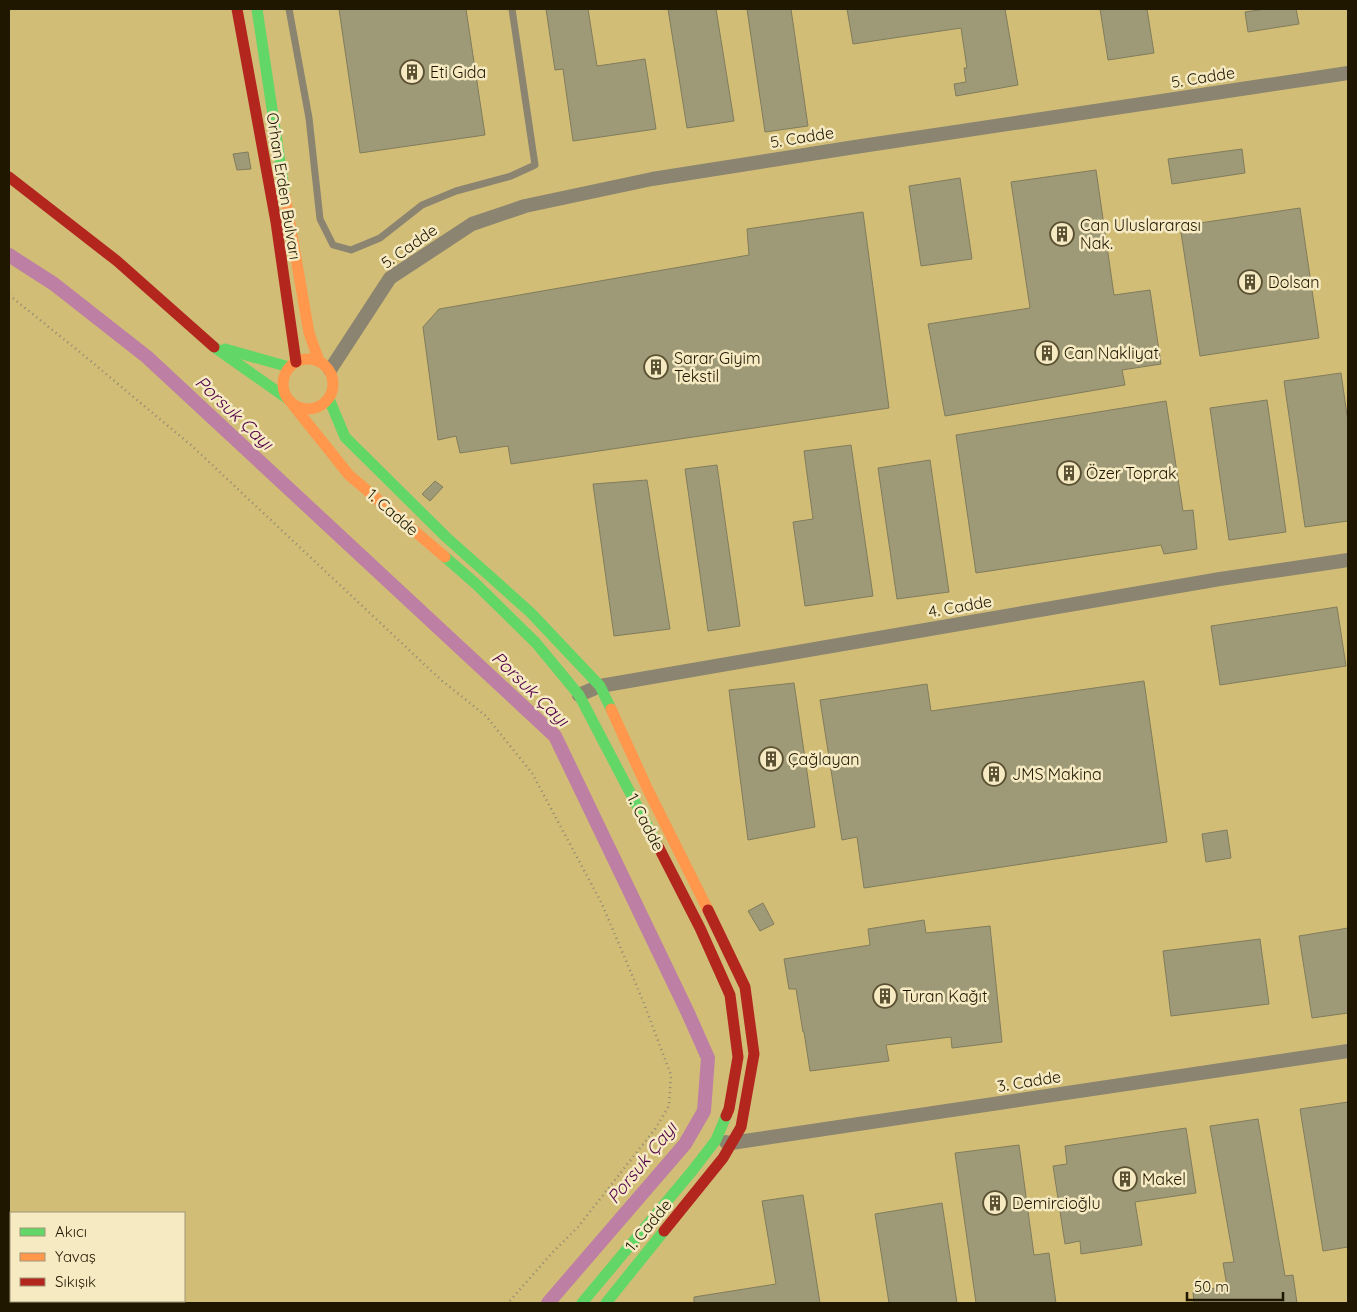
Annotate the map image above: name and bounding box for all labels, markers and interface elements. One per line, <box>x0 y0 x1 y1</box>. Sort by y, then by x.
building icon: Eti Gıda <box>399 59 425 85</box>
place label: Eti Gıda <box>430 62 486 82</box>
street label: 5. Cadde <box>1170 62 1236 92</box>
street label: Orhan Erden Bulvarı <box>263 111 305 261</box>
street label: 5. Cadde <box>769 122 835 152</box>
place label: Can Uluslararası Nak. <box>1080 215 1201 253</box>
street label: 5. Cadde <box>377 219 441 273</box>
building icon: Can Uluslararası Nak. <box>1049 221 1075 247</box>
building icon: Dolsan <box>1237 269 1263 295</box>
place label: Dolsan <box>1268 272 1320 292</box>
building icon: Can Nakliyat <box>1034 340 1060 366</box>
place label: Can Nakliyat <box>1064 343 1159 363</box>
place label: Sarar Giyim Tekstil <box>674 348 761 386</box>
building icon: Sarar Giyim Tekstil <box>643 354 669 380</box>
water label: Porsuk Çayı <box>191 371 279 455</box>
building icon: Özer Toprak <box>1056 460 1082 486</box>
place label: Özer Toprak <box>1086 463 1177 483</box>
street label: 1. Cadde <box>363 484 423 540</box>
street label: 4. Cadde <box>927 591 993 621</box>
water label: Porsuk Çayı <box>487 646 575 732</box>
building icon: Çağlayan <box>758 746 784 772</box>
place label: Çağlayan <box>788 749 860 769</box>
building icon: JMS Makina <box>981 761 1007 787</box>
place label: JMS Makina <box>1012 764 1102 784</box>
street label: 1. Cadde <box>623 790 669 854</box>
building icon: Turan Kağıt <box>872 983 898 1009</box>
place label: Turan Kağıt <box>902 986 987 1006</box>
street label: 3. Cadde <box>996 1066 1062 1096</box>
water label: Porsuk Çayı <box>602 1116 682 1208</box>
building icon: Makel <box>1112 1166 1138 1192</box>
place label: Makel <box>1142 1169 1186 1189</box>
building icon: Demircioğlu <box>982 1190 1008 1216</box>
place label: Demircioğlu <box>1012 1193 1101 1213</box>
street label: 1. Cadde <box>620 1195 676 1255</box>
legend <box>10 1212 185 1302</box>
text: Akıcı <box>55 1222 87 1241</box>
text: Yavaş <box>55 1247 96 1266</box>
scale bar <box>1187 1270 1283 1302</box>
text: Sıkışık <box>55 1272 96 1291</box>
text: 50 m <box>1194 1277 1229 1296</box>

